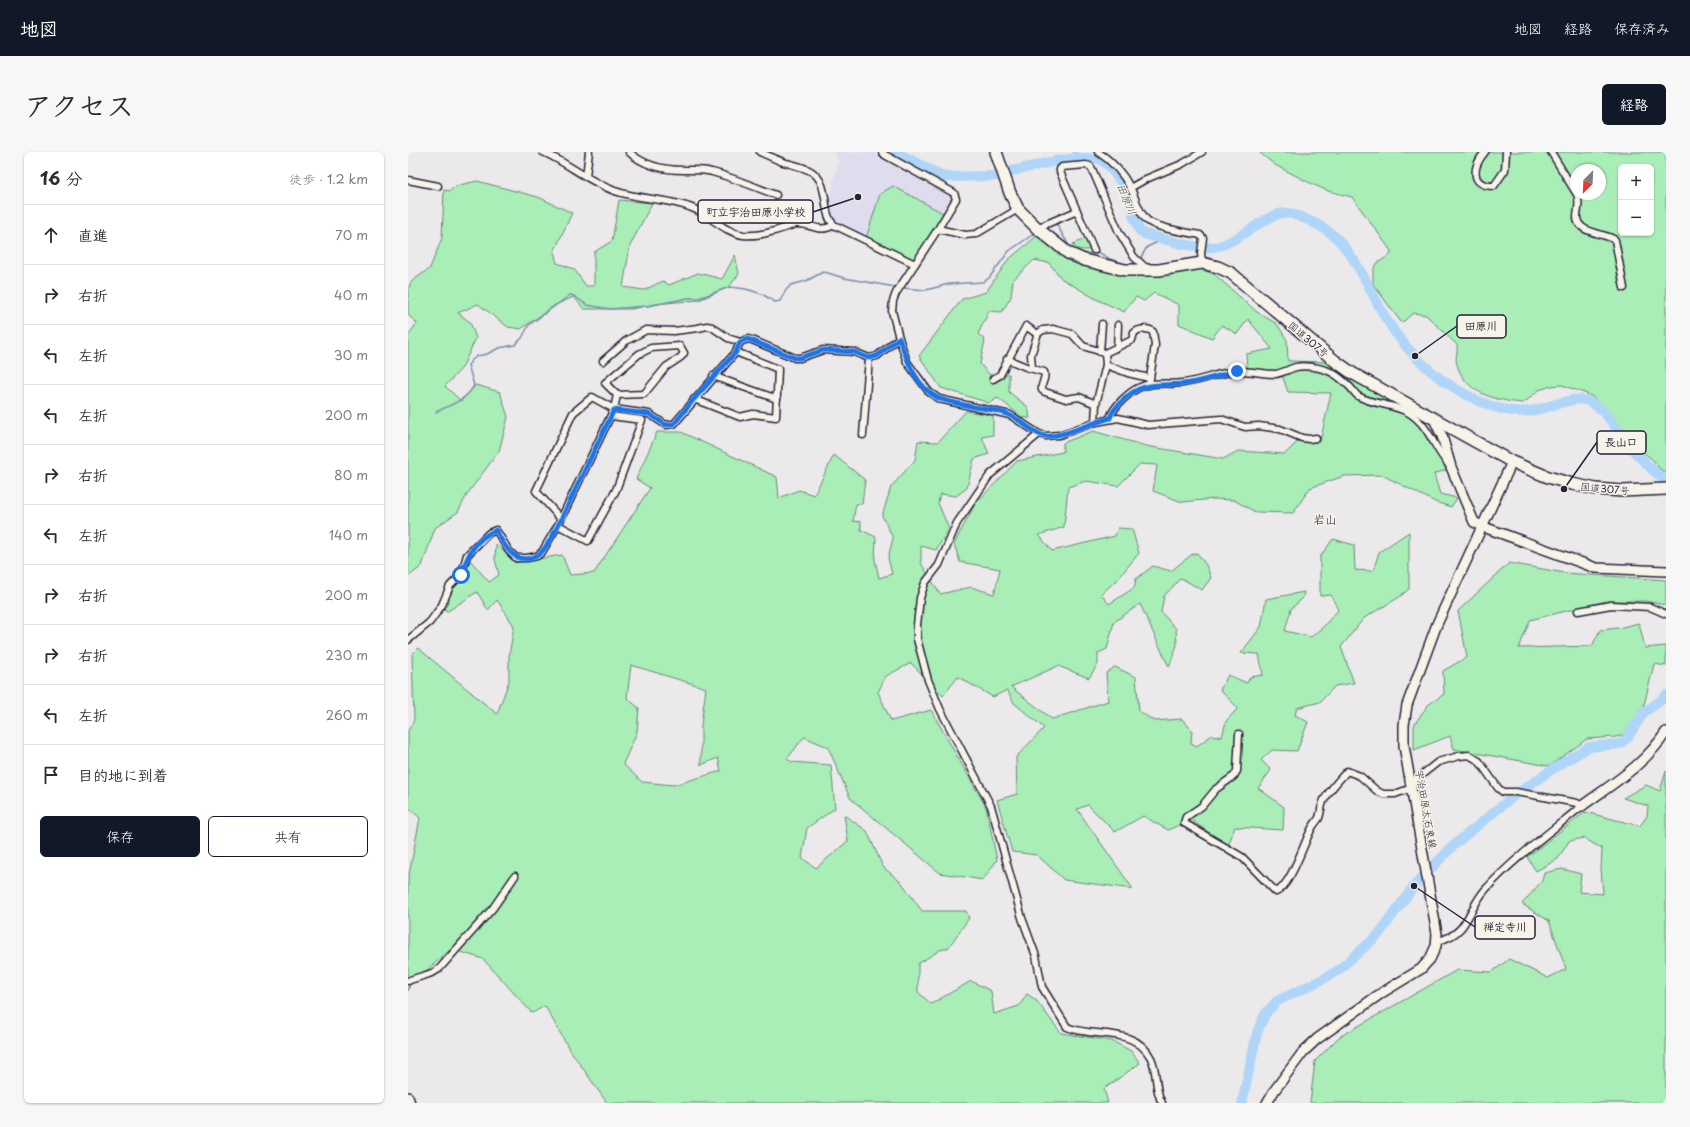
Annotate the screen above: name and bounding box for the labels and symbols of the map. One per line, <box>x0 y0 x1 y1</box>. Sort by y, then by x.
north arrow <box>1570 164 1606 200</box>
water label: 田原川 <box>1113 180 1141 218</box>
callout: 町立宇治田原小学校 <box>698 200 813 223</box>
text: 町立宇治田原小学校 <box>707 203 806 220</box>
callout: 田原川 <box>1457 315 1506 338</box>
street label: 国道307号 <box>1285 317 1333 361</box>
text: 田原川 <box>1465 317 1498 334</box>
route end <box>1228 362 1246 380</box>
callout: 長山口 <box>1597 431 1646 454</box>
text: 長山口 <box>1605 433 1638 450</box>
street label: 国道307号 <box>1580 478 1630 498</box>
district label: 岩山 <box>1313 510 1337 528</box>
route start <box>452 566 470 584</box>
street label: 宇治田原大石東線 <box>1413 768 1441 850</box>
callout: 禅定寺川 <box>1475 916 1535 939</box>
text: 禅定寺川 <box>1483 918 1527 935</box>

